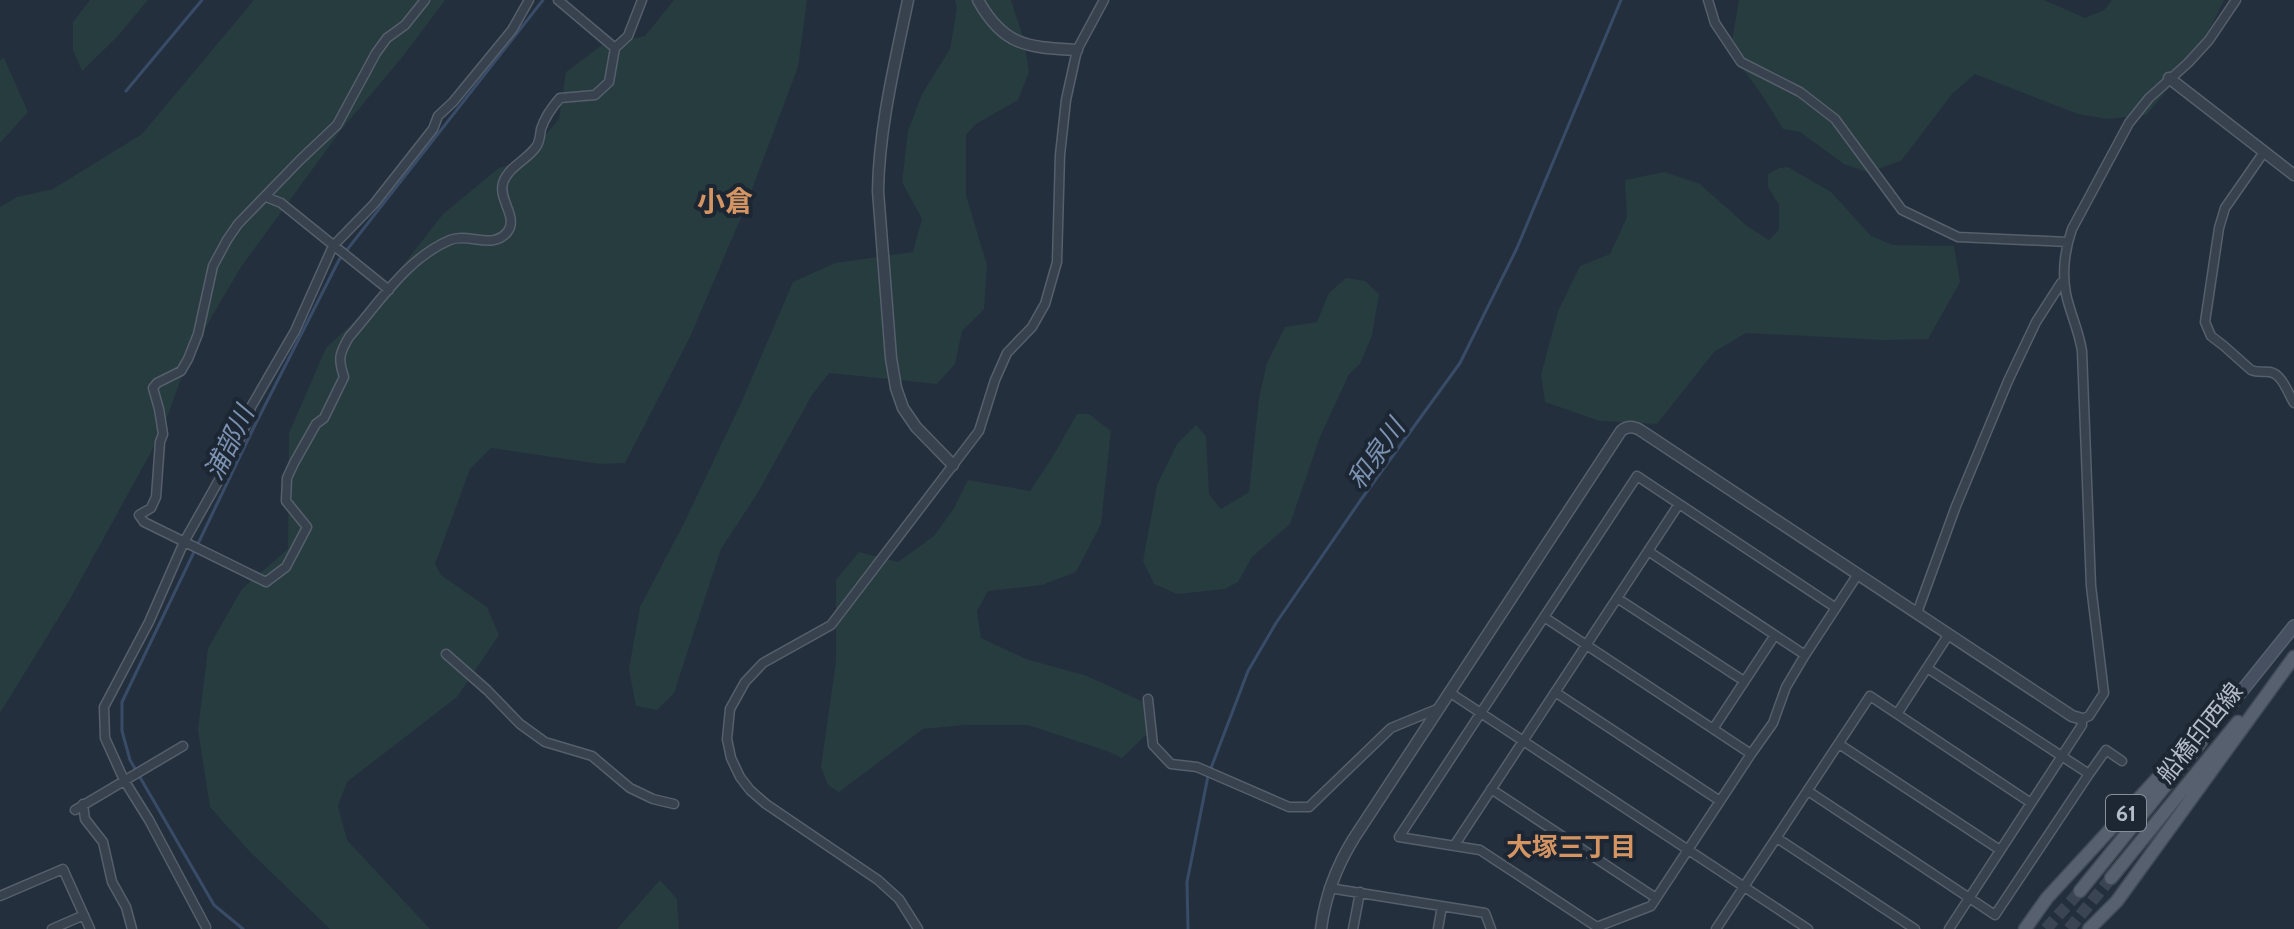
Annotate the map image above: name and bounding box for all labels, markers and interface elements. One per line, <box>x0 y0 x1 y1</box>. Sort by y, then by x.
district label: 小倉 <box>697 184 753 218</box>
water label: 浦部川 <box>198 398 262 485</box>
water label: 和泉川 <box>1341 410 1413 495</box>
street label: 船橋印西線 <box>2151 677 2249 788</box>
road number: 61 <box>2106 795 2146 831</box>
district label: 大塚三丁目 <box>1506 831 1636 863</box>

